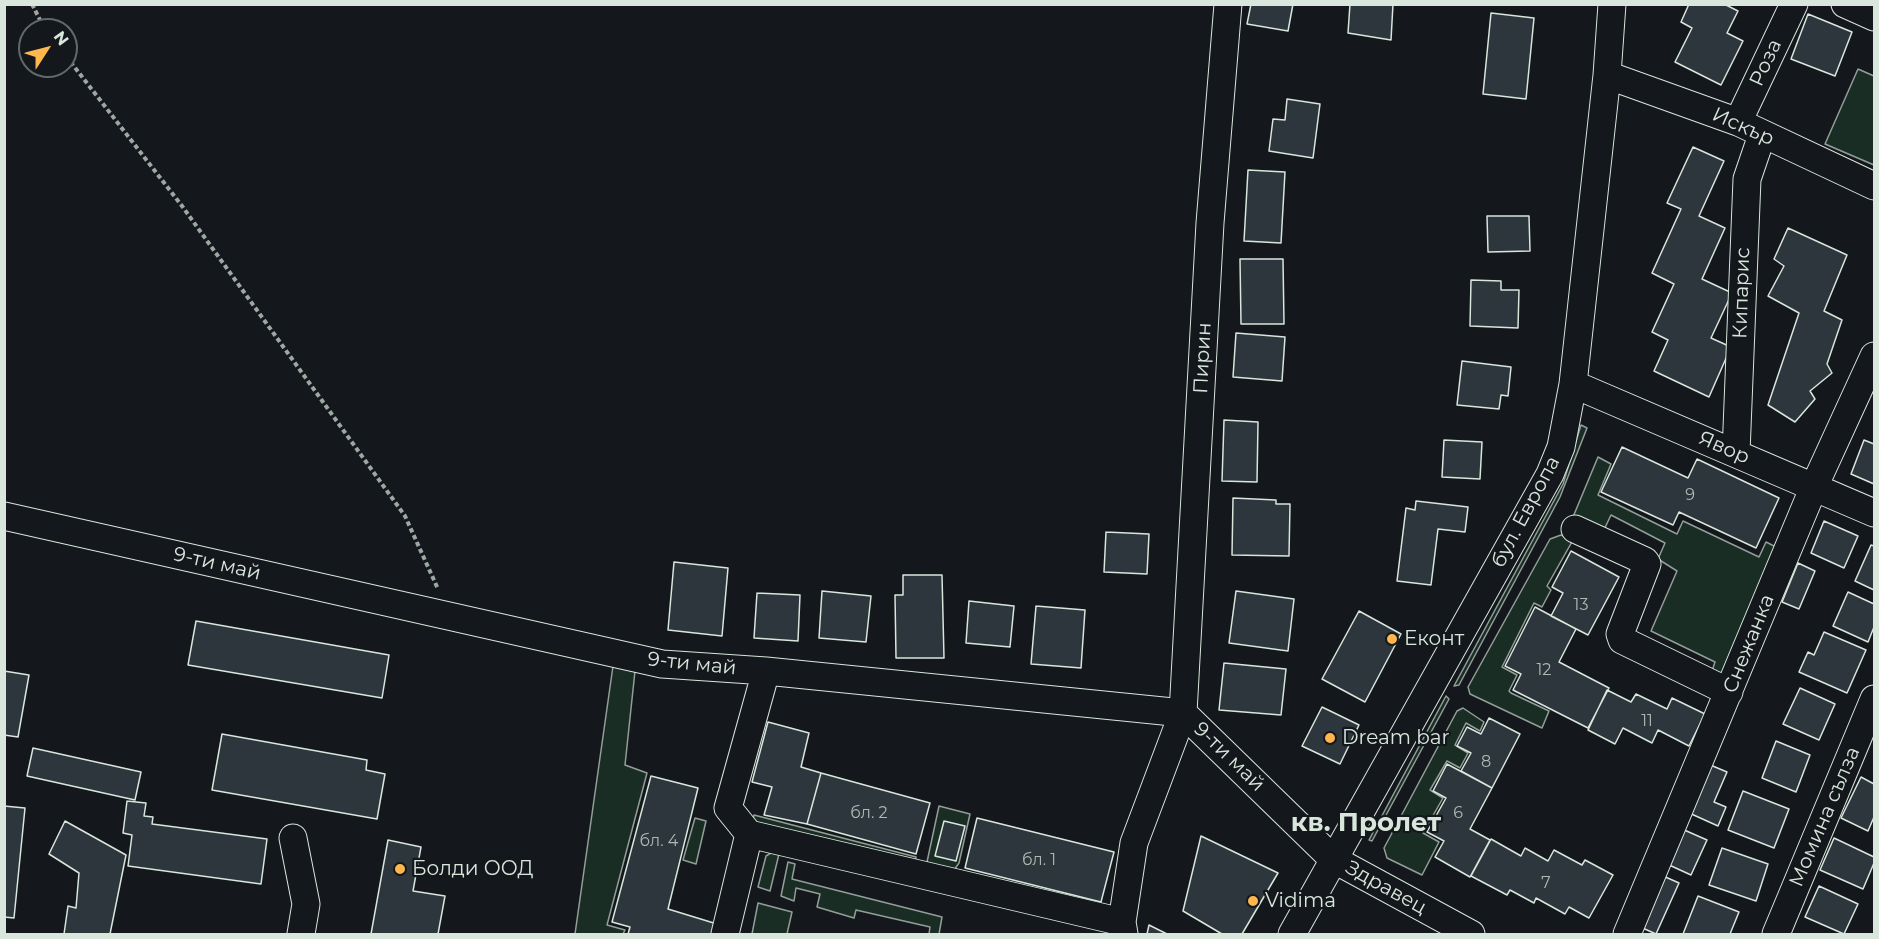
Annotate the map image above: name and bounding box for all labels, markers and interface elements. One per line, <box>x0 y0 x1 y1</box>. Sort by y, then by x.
north arrow <box>18 18 78 78</box>
text: N <box>50 27 73 49</box>
street label: Роза <box>1745 36 1787 90</box>
street label: Искър <box>1708 103 1778 151</box>
street label: Кипарис <box>1728 247 1756 339</box>
street label: Пирин <box>1189 322 1217 394</box>
street label: Явор <box>1695 426 1753 470</box>
street label: бул. Европа <box>1487 452 1565 572</box>
house number: 9 <box>1685 485 1695 505</box>
street label: 9-ти май <box>171 542 263 586</box>
street label: Снежанка <box>1718 591 1780 697</box>
house number: 13 <box>1574 595 1588 615</box>
place label: Еконт <box>1404 627 1464 651</box>
marker: Еконт <box>1385 632 1399 646</box>
street label: 9-ти май <box>646 647 738 681</box>
house number: 12 <box>1537 660 1551 680</box>
house number: 11 <box>1641 711 1653 731</box>
street label: 9-ти май <box>1189 717 1269 797</box>
place label: Dream bar <box>1342 726 1450 750</box>
marker: Dream bar <box>1323 731 1337 745</box>
street label: Момина сълза <box>1785 743 1865 891</box>
house number: 8 <box>1481 752 1491 772</box>
house number: бл. 2 <box>850 803 888 823</box>
house number: 6 <box>1453 803 1463 823</box>
district label: кв. Пролет <box>1291 807 1441 839</box>
house number: бл. 4 <box>640 831 678 851</box>
house number: бл. 1 <box>1022 850 1056 870</box>
street label: Здравец <box>1341 856 1431 920</box>
place label: Болди ООД <box>412 857 533 881</box>
marker: Болди ООД <box>393 862 407 876</box>
house number: 7 <box>1541 873 1551 893</box>
place label: Vidima <box>1265 889 1336 913</box>
marker: Vidima <box>1246 894 1260 908</box>

